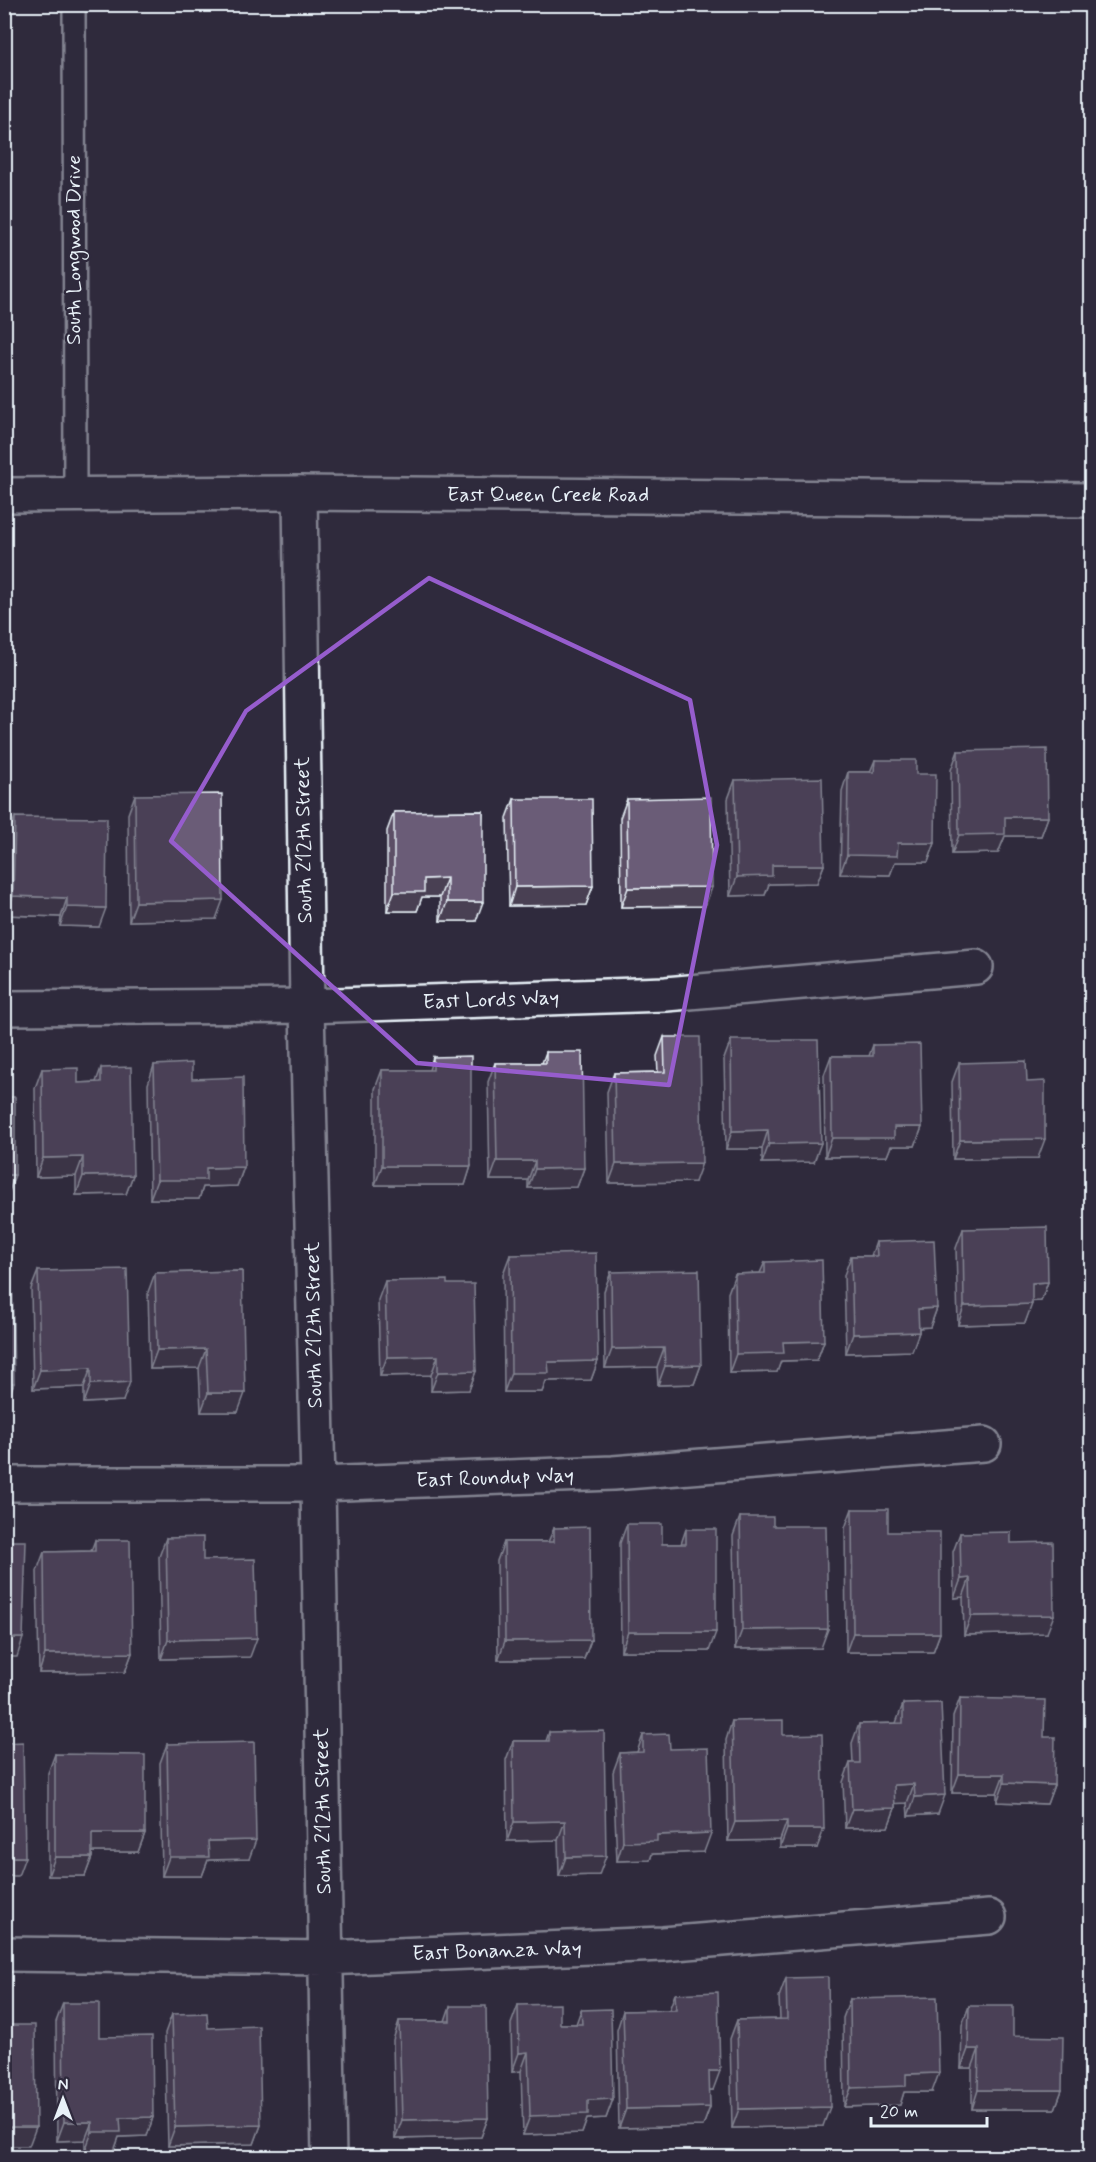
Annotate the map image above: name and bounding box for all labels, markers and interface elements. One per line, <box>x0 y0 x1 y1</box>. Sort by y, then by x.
street label: South Longwood Drive <box>60 155 89 345</box>
street label: East Queen Creek Road <box>447 481 649 509</box>
street label: South 212th Street <box>289 756 319 924</box>
street label: East Lords Way <box>422 984 560 1016</box>
street label: South 212th Street <box>299 1241 329 1409</box>
street label: East Roundup Way <box>416 1461 574 1495</box>
street label: South 212th Street <box>308 1727 338 1895</box>
street label: East Bonanza Way <box>412 1934 582 1968</box>
north arrow <box>33 2069 93 2129</box>
text: N <box>58 2075 68 2096</box>
scale bar <box>871 2090 986 2128</box>
text: 20 m <box>880 2100 918 2124</box>

